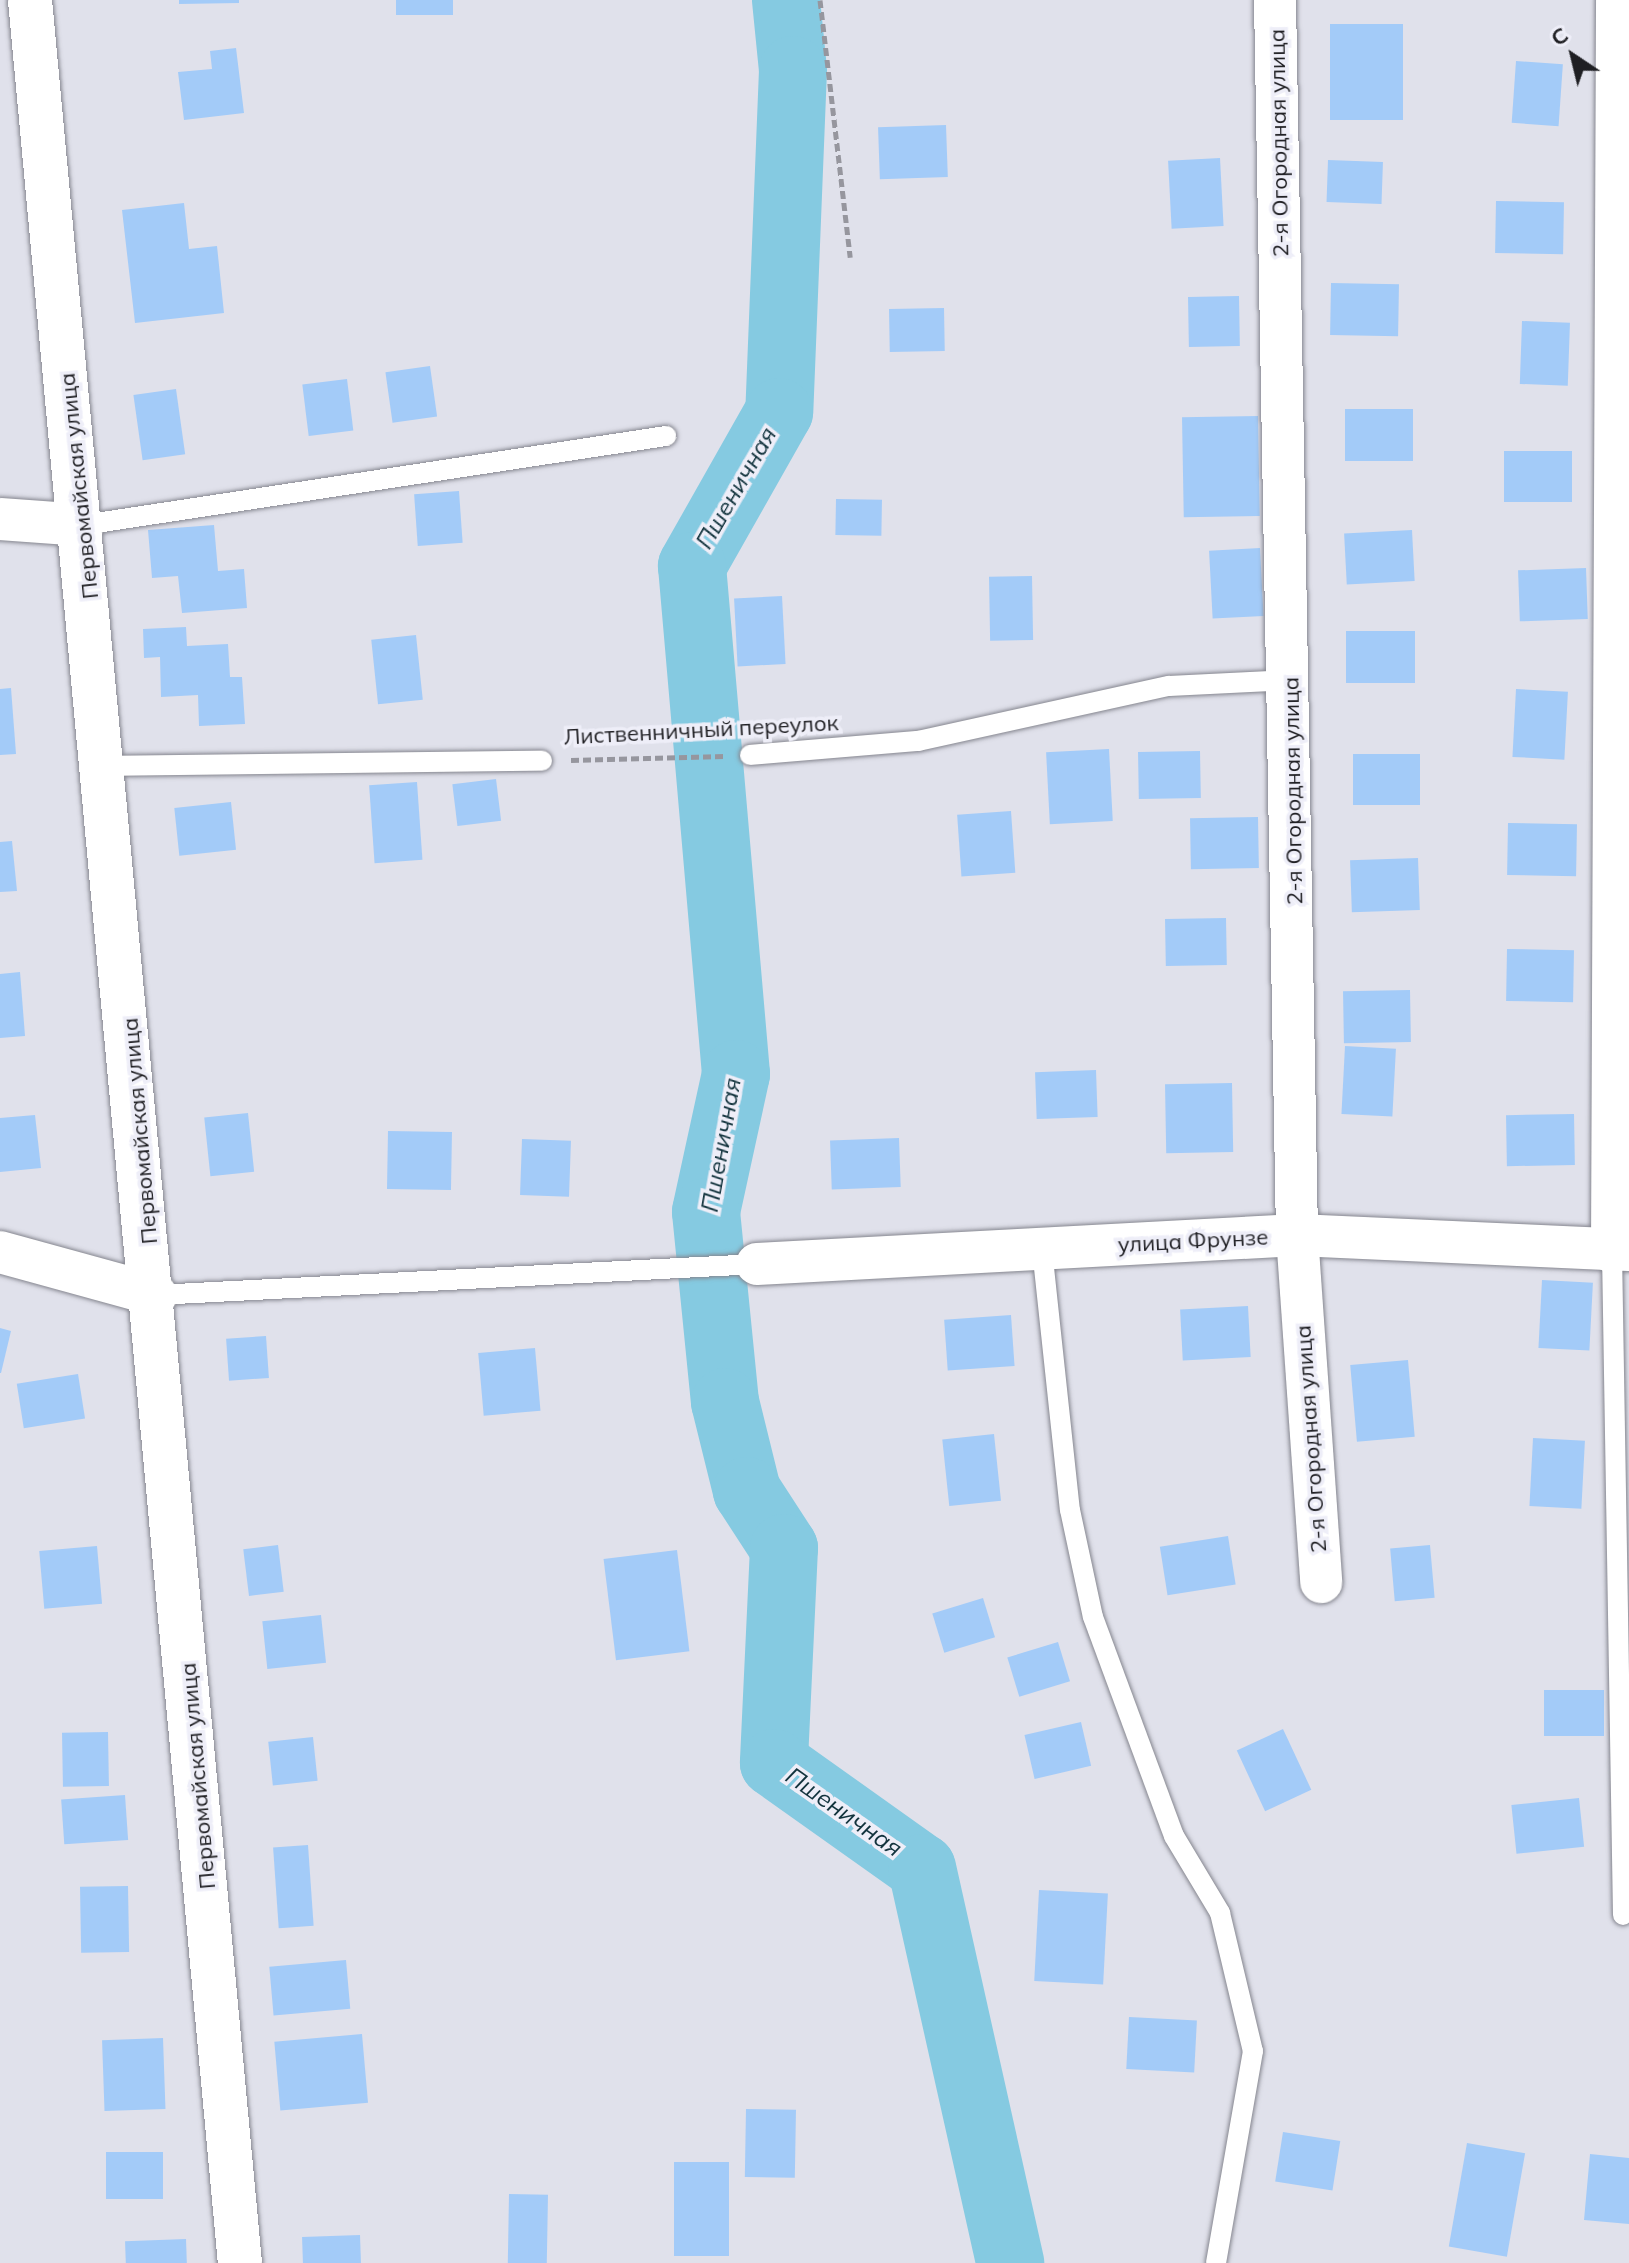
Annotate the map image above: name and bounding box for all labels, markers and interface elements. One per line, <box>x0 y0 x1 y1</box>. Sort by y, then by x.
north arrow <box>1533 16 1613 96</box>
text: С <box>1545 21 1573 52</box>
street label: 2-я Огородная улица <box>1264 29 1294 257</box>
street label: Первомайская улица <box>54 372 104 600</box>
water label: Пшеничная <box>690 422 782 554</box>
street label: 2-я Огородная улица <box>1278 677 1308 905</box>
street label: Лиственничный переулок <box>563 710 839 750</box>
street label: Первомайская улица <box>117 1017 163 1245</box>
water label: Пшеничная <box>695 1076 747 1214</box>
street label: улица Фрунзе <box>1117 1224 1269 1258</box>
street label: 2-я Огородная улица <box>1290 1324 1332 1554</box>
street label: Первомайская улица <box>175 1662 221 1890</box>
water label: Пшеничная <box>780 1761 908 1863</box>

